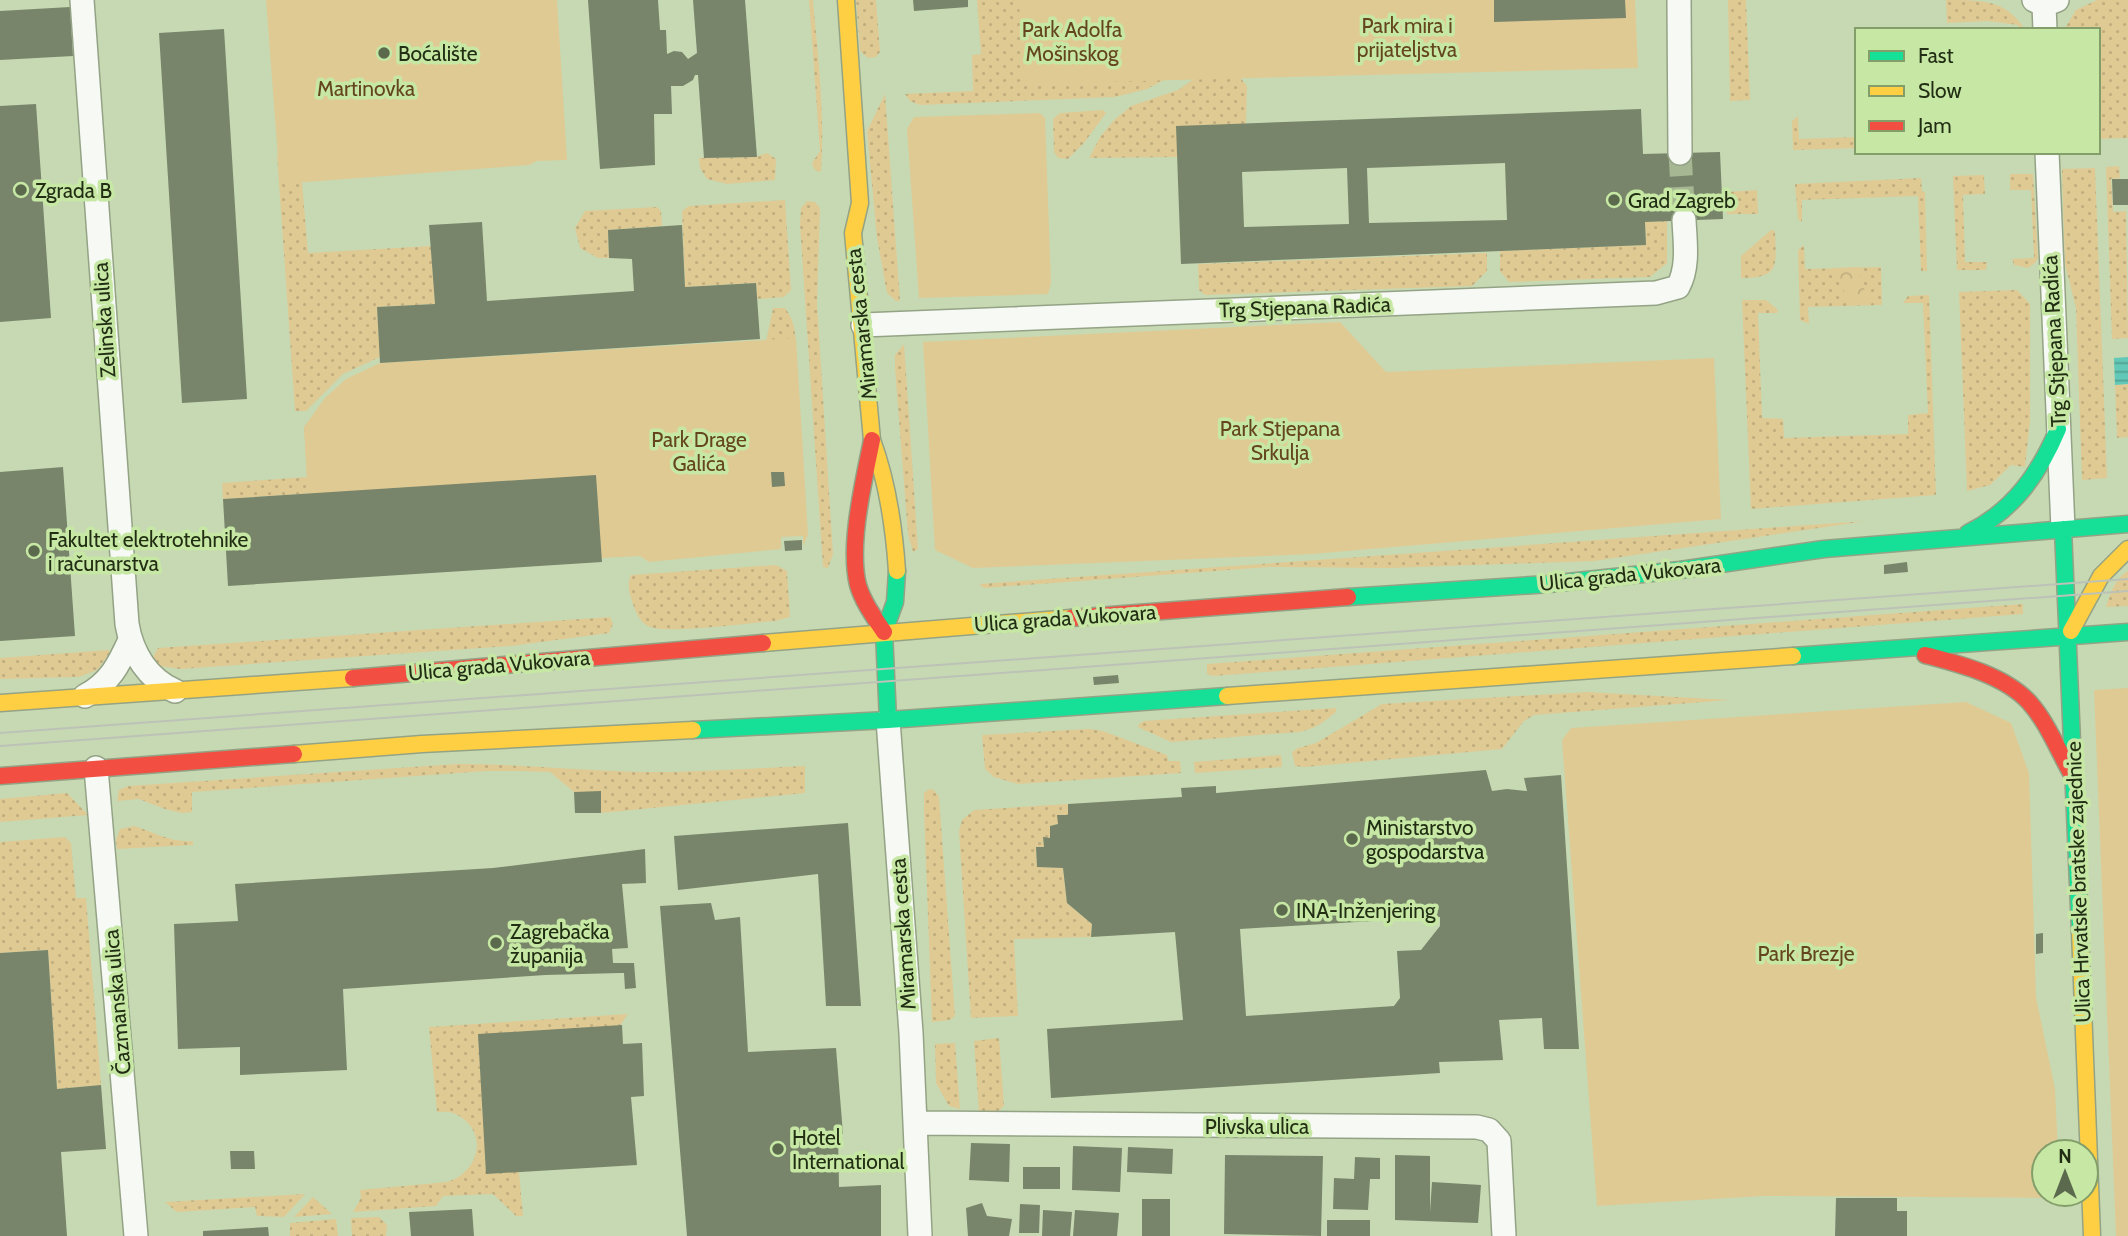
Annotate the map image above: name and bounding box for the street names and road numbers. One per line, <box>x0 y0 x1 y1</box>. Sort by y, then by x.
street label: Miramarska cesta <box>841 247 881 401</box>
street label: Trg Stjepana Radića <box>2037 254 2072 428</box>
street label: Zelinska ulica <box>87 261 121 379</box>
street label: Trg Stjepana Radića <box>1219 292 1391 323</box>
street label: Ulica grada Vukovara <box>1538 552 1722 596</box>
street label: Ulica grada Vukovara <box>973 599 1157 637</box>
street label: Ulica grada Vukovara <box>407 645 591 685</box>
street label: Ulica Hrvatske bratske zajednice <box>2061 741 2096 1023</box>
street label: Miramarska cesta <box>885 857 921 1011</box>
street label: Čazmanska ulica <box>98 928 136 1076</box>
street label: Plivska ulica <box>1205 1114 1309 1139</box>

